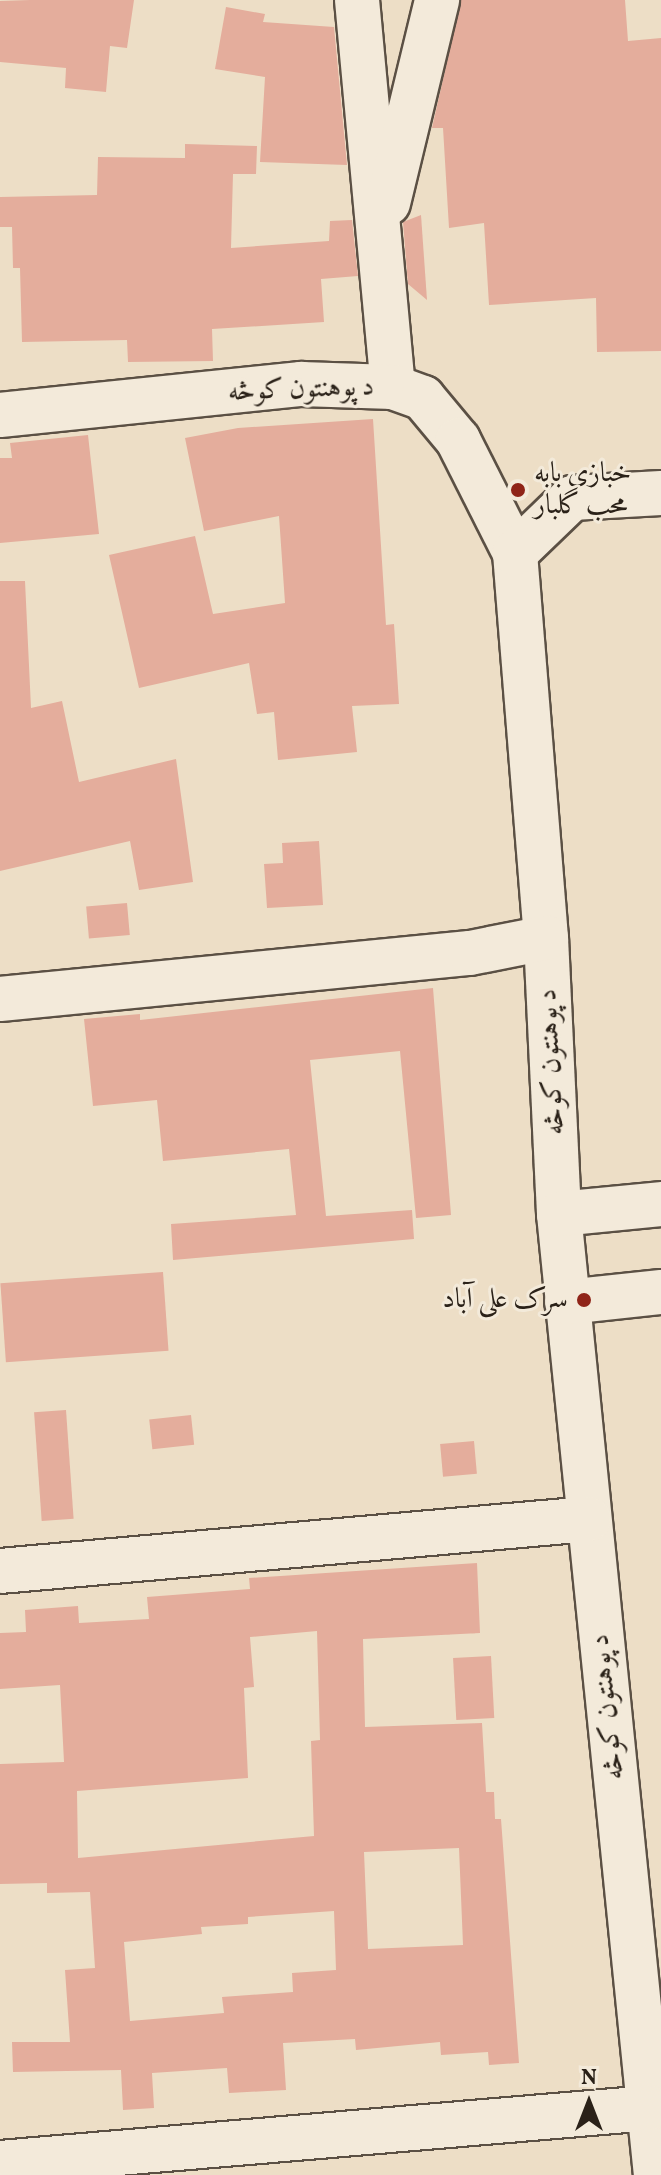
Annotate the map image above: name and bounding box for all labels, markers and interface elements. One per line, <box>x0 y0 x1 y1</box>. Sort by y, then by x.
street label: د پوهنتون کوڅه <box>227 371 375 409</box>
place label: خبازی بابه محب گلبار <box>534 457 631 523</box>
marker: خبازی بابه محب گلبار <box>509 481 527 499</box>
street label: د پوهنتون کوڅه <box>531 988 573 1136</box>
place label: سرک علی آباد <box>442 1283 568 1317</box>
marker: سرک علی آباد <box>575 1291 593 1309</box>
street label: د پوهنتون کوڅه <box>584 1632 632 1782</box>
north arrow <box>549 2063 629 2143</box>
text: N <box>581 2063 597 2094</box>

